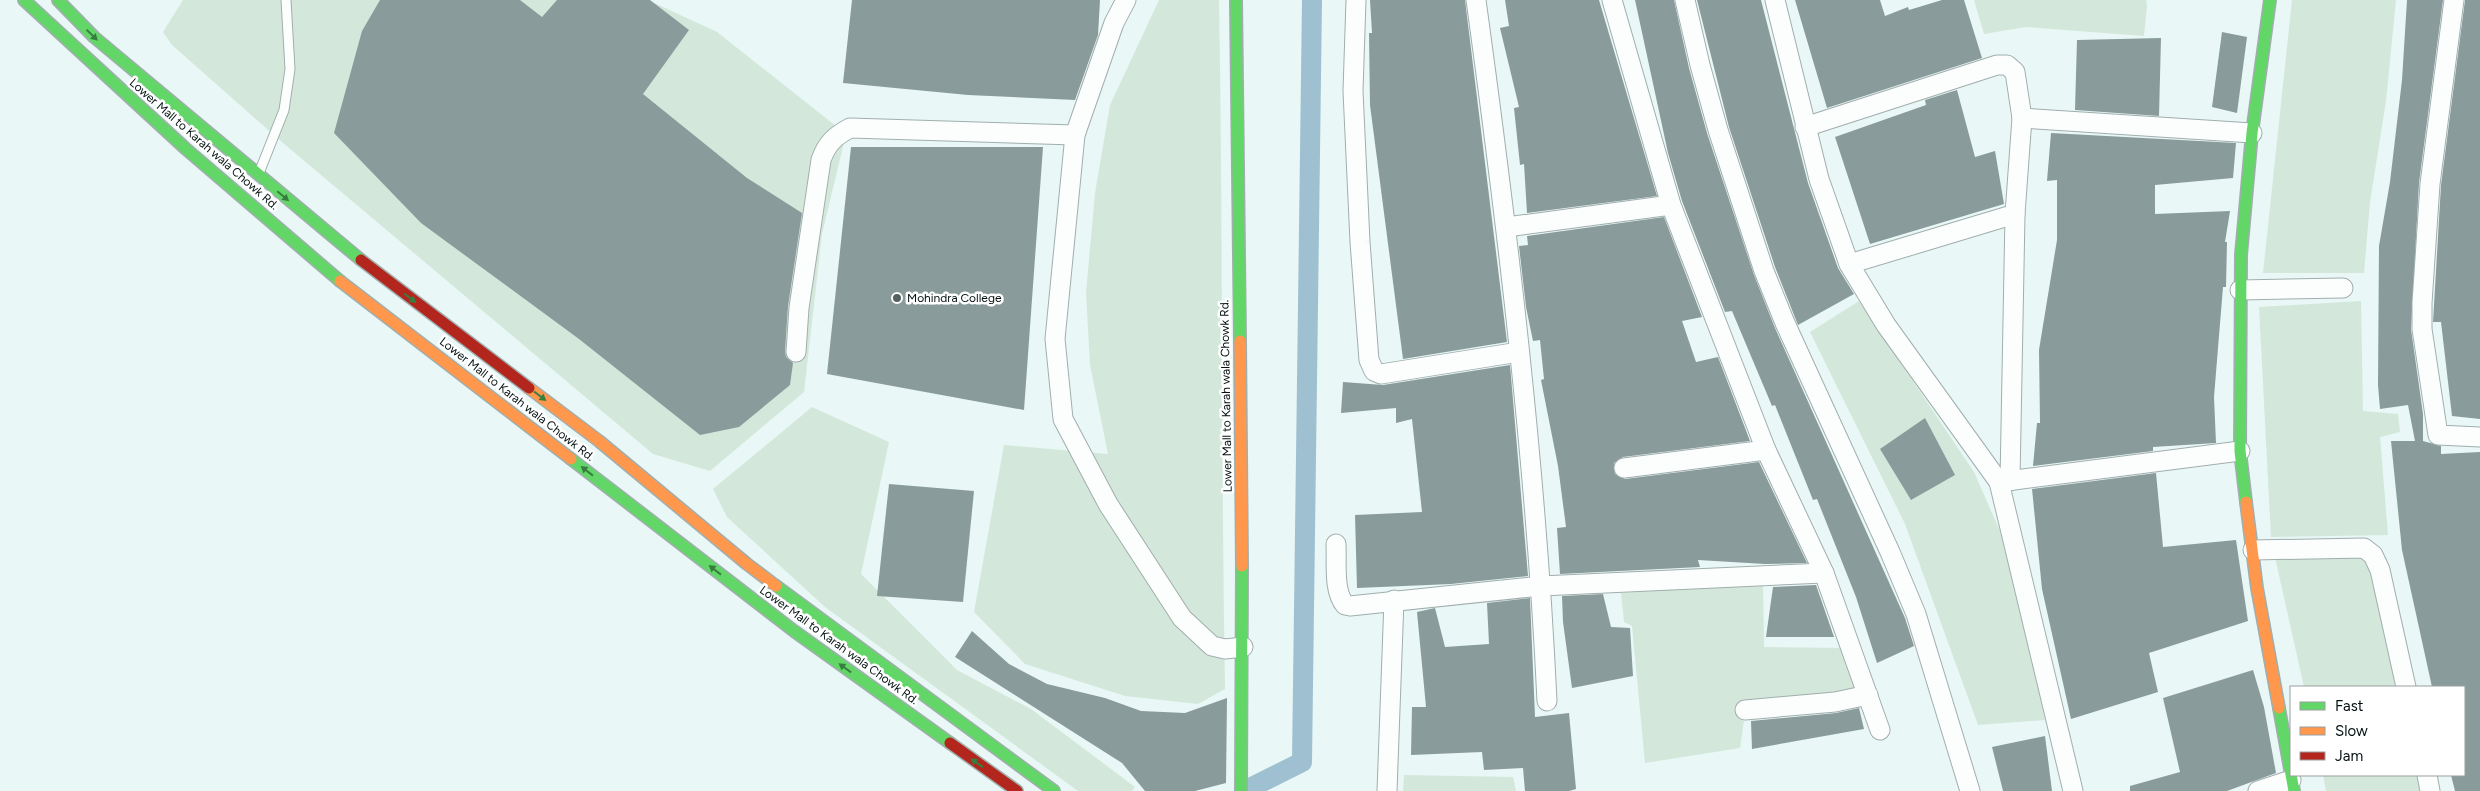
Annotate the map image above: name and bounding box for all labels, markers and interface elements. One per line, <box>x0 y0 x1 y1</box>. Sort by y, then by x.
one-way arrow <box>86 29 98 41</box>
street label: Lower Mall to Karah wala Chowk Rd. <box>127 76 281 212</box>
one-way arrow <box>276 191 289 202</box>
place label: Mohindra College <box>907 291 1002 305</box>
marker: Mohindra College <box>891 292 903 304</box>
one-way arrow <box>403 293 417 303</box>
street label: Lower Mall to Karah wala Chowk Rd. <box>1217 300 1235 492</box>
street label: Lower Mall to Karah wala Chowk Rd. <box>437 334 597 464</box>
one-way arrow <box>533 390 546 401</box>
one-way arrow <box>581 465 594 476</box>
one-way arrow <box>708 565 722 575</box>
street label: Lower Mall to Karah wala Chowk Rd. <box>757 583 921 707</box>
one-way arrow <box>838 663 852 673</box>
legend <box>2290 686 2465 776</box>
text: Fast <box>2335 697 2364 715</box>
text: Slow <box>2335 722 2368 740</box>
text: Jam <box>2335 747 2363 765</box>
one-way arrow <box>971 757 984 768</box>

